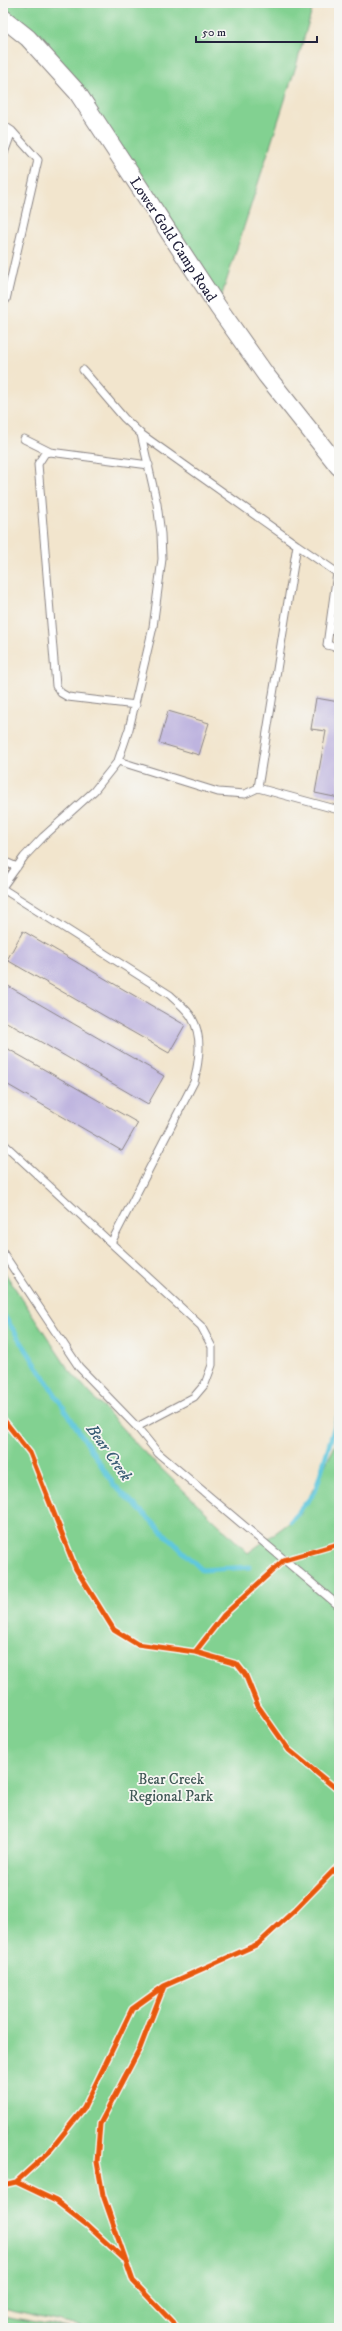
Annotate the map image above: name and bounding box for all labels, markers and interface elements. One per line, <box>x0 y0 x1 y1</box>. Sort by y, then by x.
scale bar <box>196 18 317 44</box>
text: 50 m <box>202 25 226 40</box>
street label: Lower Gold Camp Road <box>125 174 221 306</box>
water label: Bear Creek <box>82 1419 136 1485</box>
park label: Bear Creek Regional Park <box>129 1770 214 1806</box>

